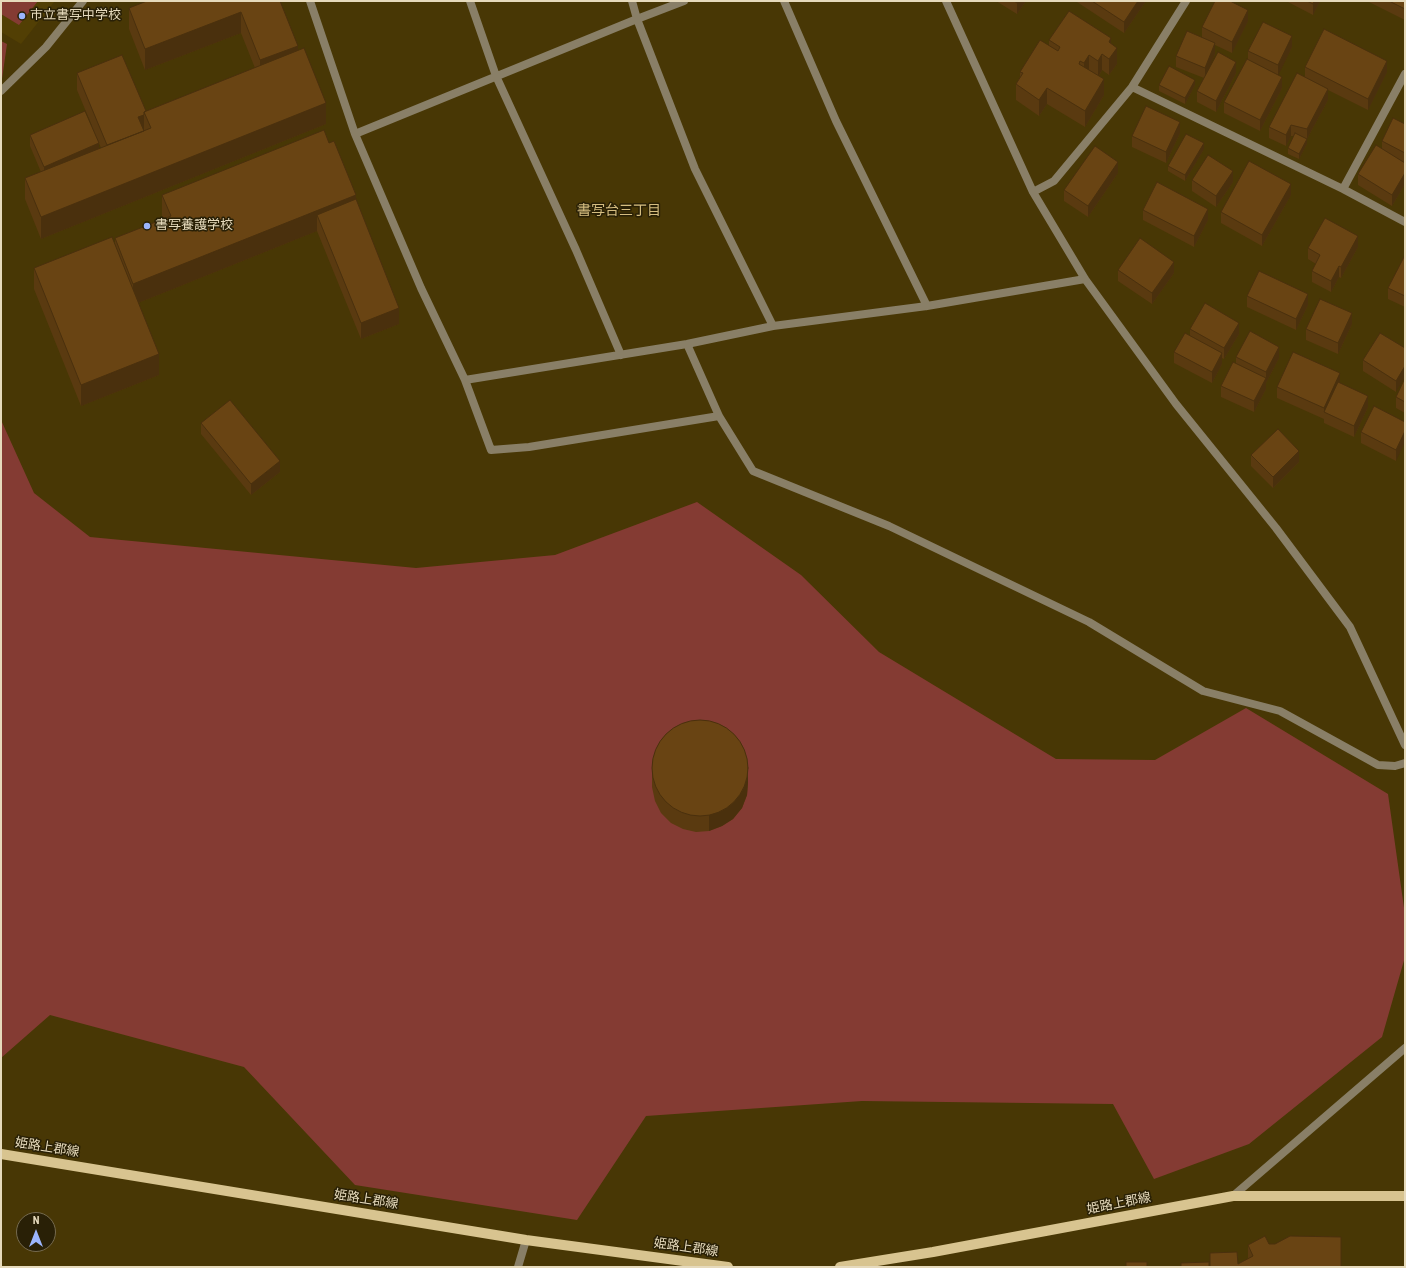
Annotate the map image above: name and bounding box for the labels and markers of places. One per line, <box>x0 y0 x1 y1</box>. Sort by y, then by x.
place label: 市立書写中学校 <box>30 8 121 24</box>
marker: 市立書写中学校 <box>17 11 27 21</box>
place label: 書写養護学校 <box>155 218 233 234</box>
marker: 書写養護学校 <box>142 221 152 231</box>

